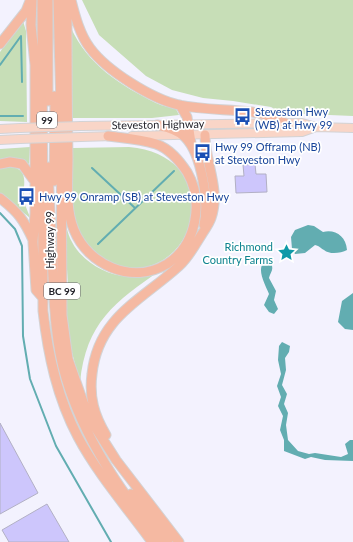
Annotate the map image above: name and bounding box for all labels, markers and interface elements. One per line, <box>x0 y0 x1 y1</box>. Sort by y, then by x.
place label: Steveston Hwy (WB) at Hwy 99 <box>255 105 332 131</box>
bus stop icon: Steveston Hwy (WB) at Hwy 99 <box>232 107 252 127</box>
road number: 99 <box>37 112 57 128</box>
street label: Steveston Highway <box>111 117 205 131</box>
place label: Hwy 99 Offramp (NB) at Steveston Hwy <box>215 140 321 166</box>
bus stop icon: Hwy 99 Offramp (NB) at Steveston Hwy <box>192 142 212 162</box>
bus stop icon: Hwy 99 Onramp (SB) at Steveston Hwy <box>16 186 36 206</box>
place label: Hwy 99 Onramp (SB) at Steveston Hwy <box>39 190 229 203</box>
street label: Highway 99 <box>43 211 56 269</box>
place label: Richmond Country Farms <box>202 240 273 266</box>
place icon: Richmond Country Farms <box>276 242 296 262</box>
road number: BC 99 <box>44 283 80 299</box>

